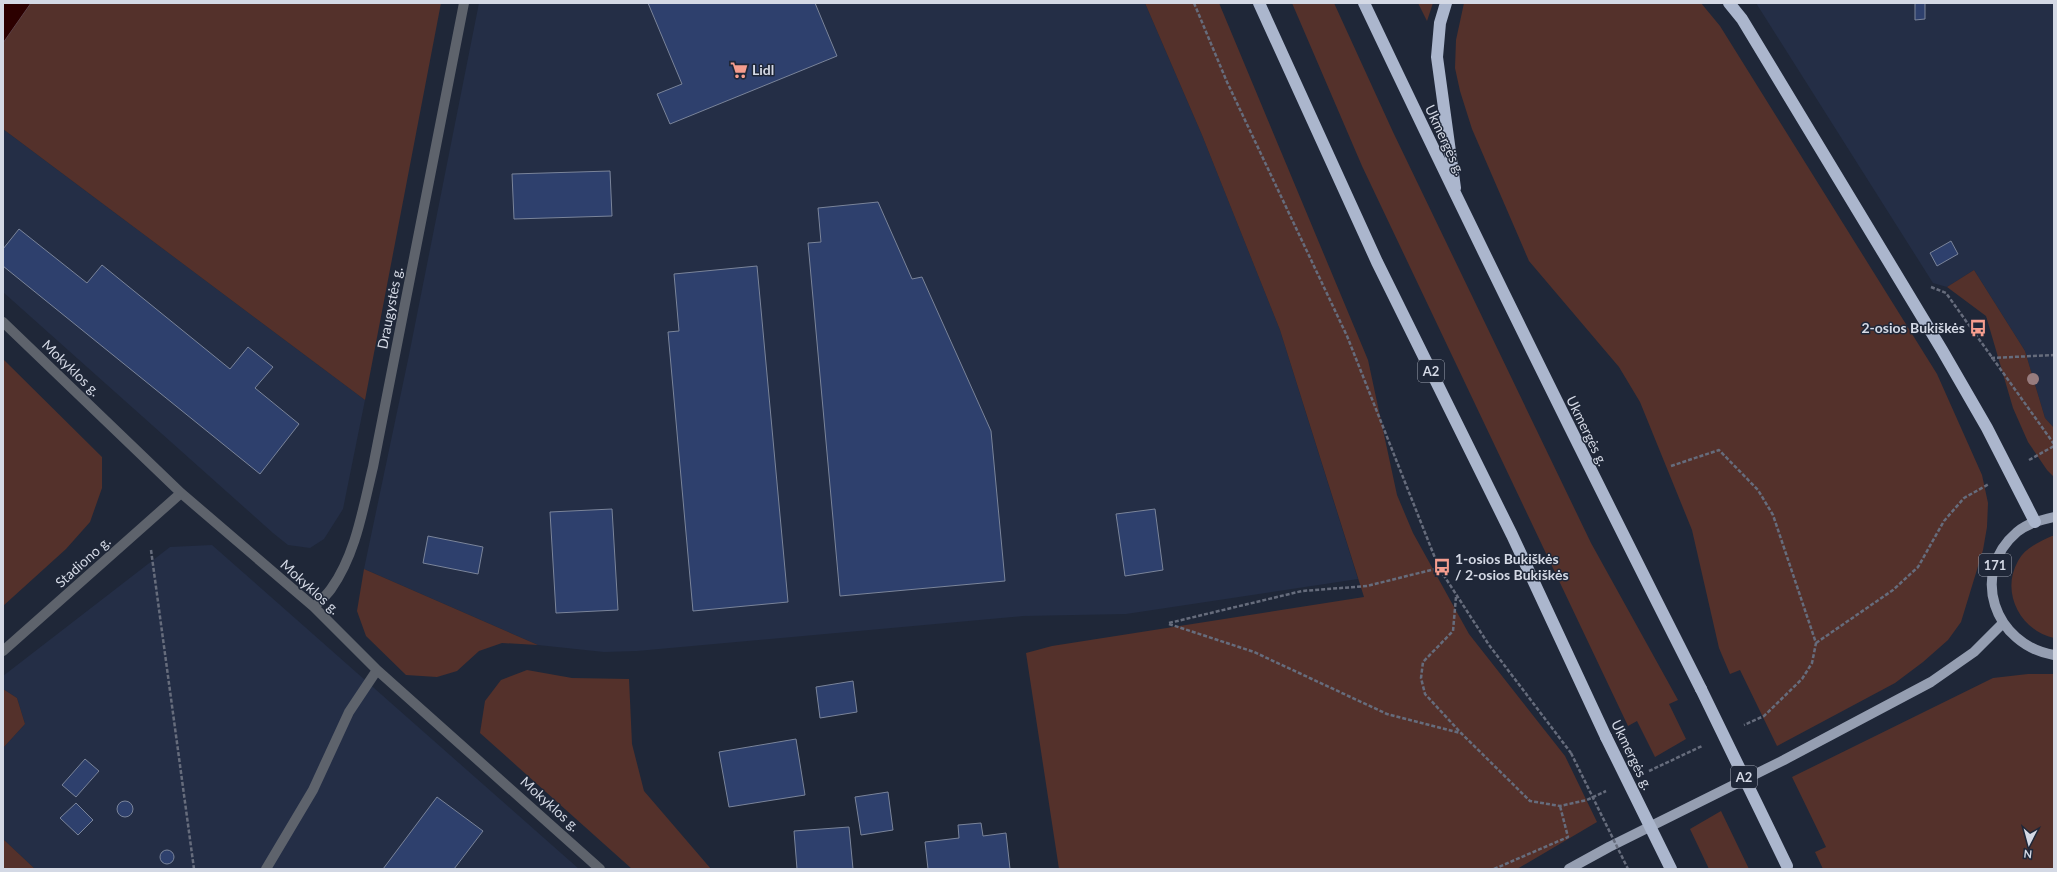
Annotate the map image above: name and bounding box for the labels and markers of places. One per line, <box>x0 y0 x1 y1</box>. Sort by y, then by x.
supermarket icon: Lidl <box>729 60 749 80</box>
place label: Lidl <box>752 61 774 78</box>
bus stop icon: 2-osios Bukiškės <box>1968 318 1988 338</box>
place label: 2-osios Bukiškės <box>1861 319 1965 336</box>
place label: 1-osios Bukiškės / 2-osios Bukiškės <box>1455 550 1569 583</box>
bus stop icon: 1-osios Bukiškės / 2-osios Bukiškės <box>1432 557 1452 577</box>

